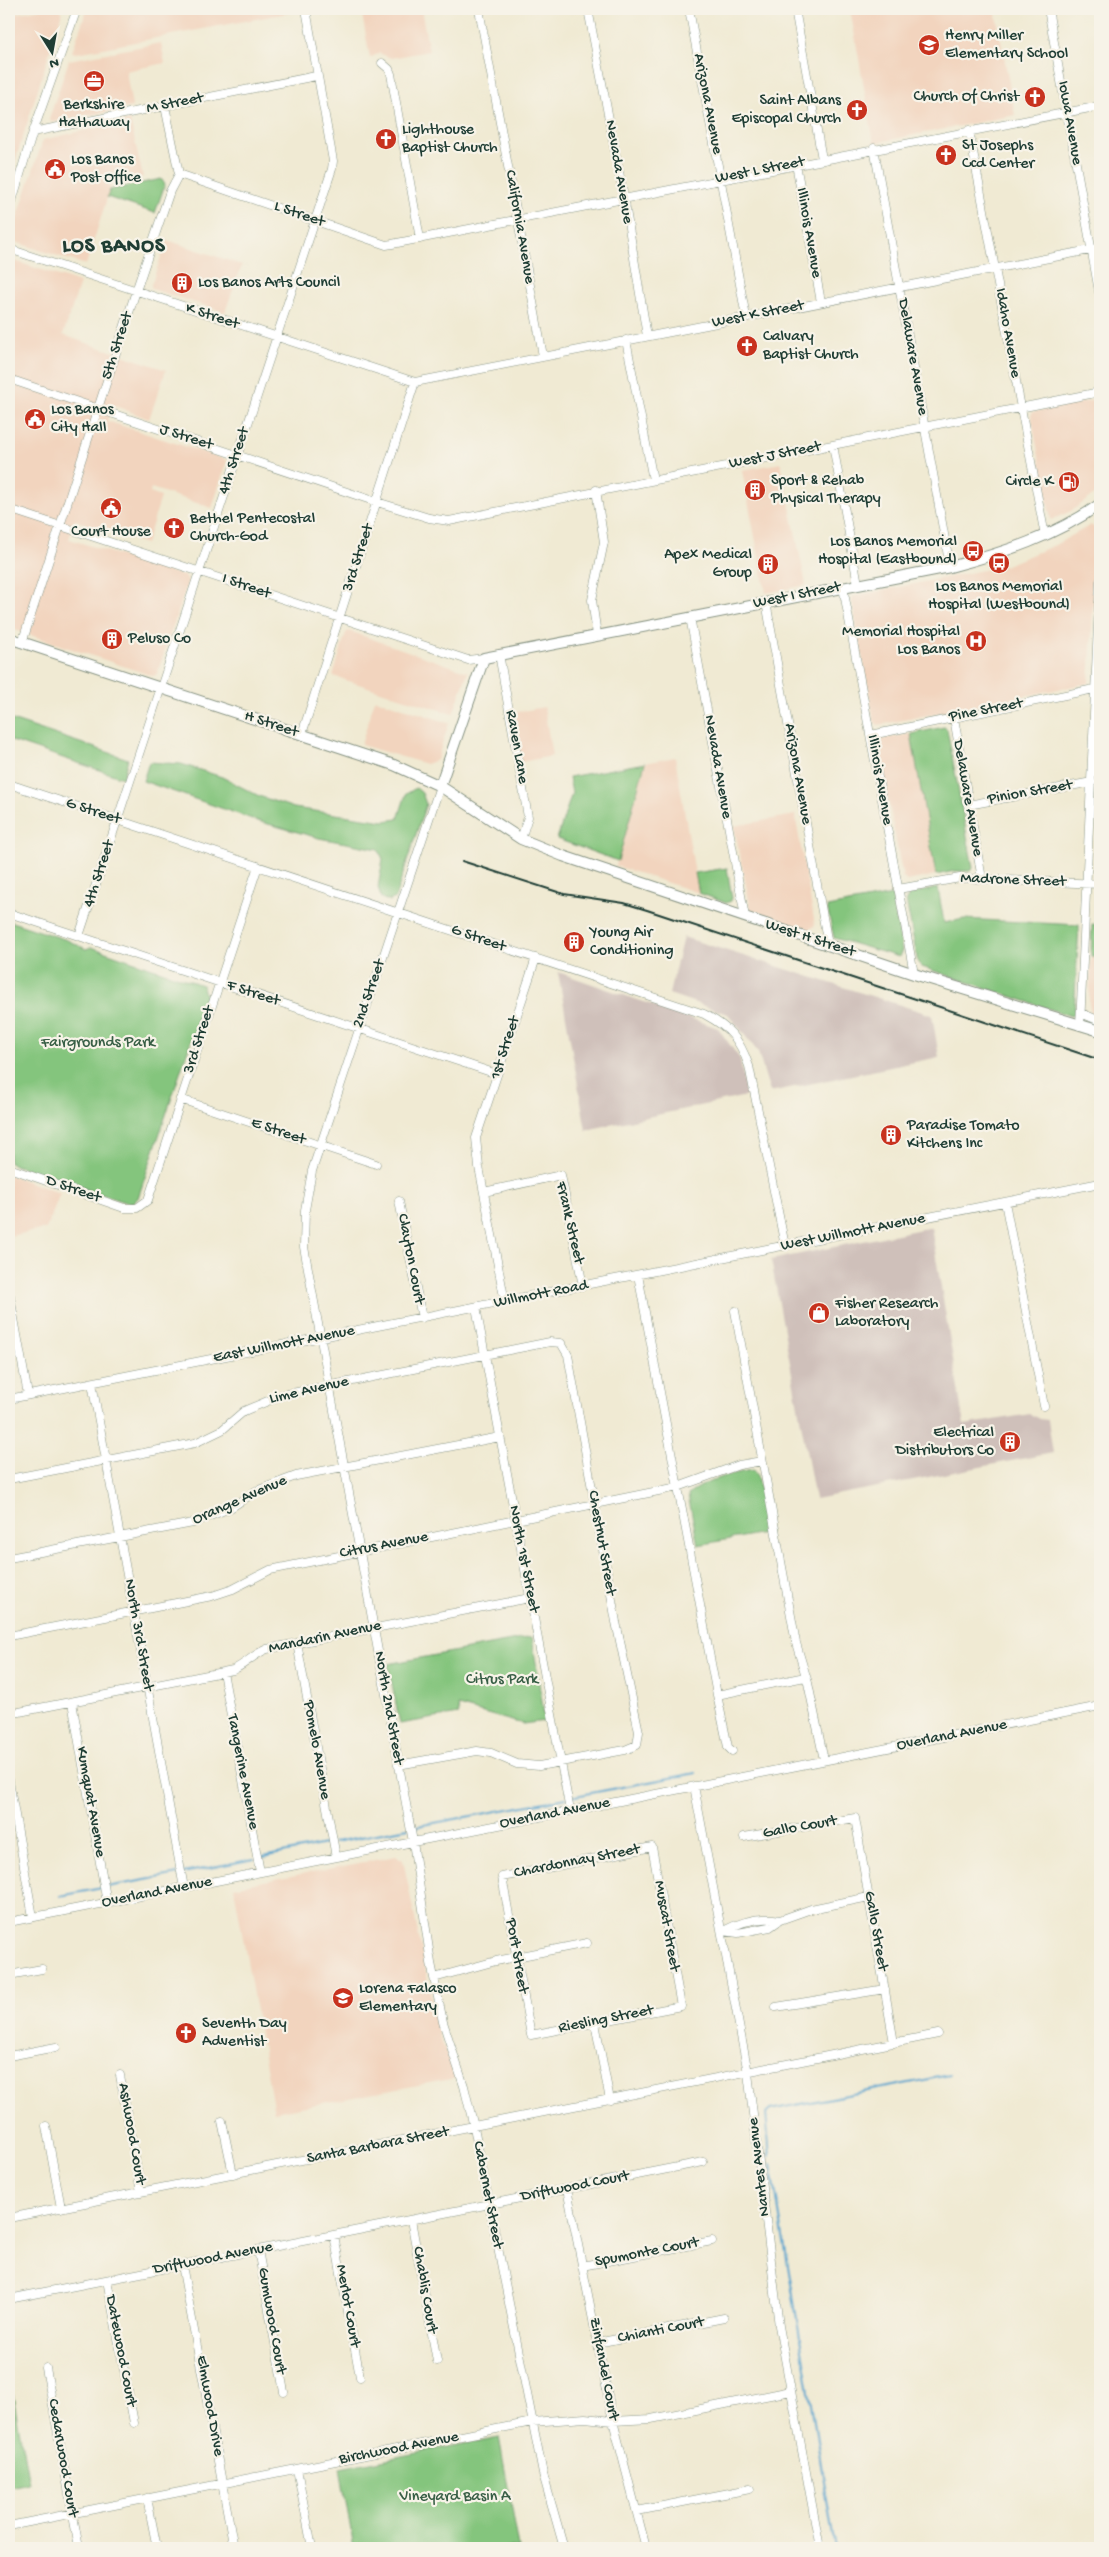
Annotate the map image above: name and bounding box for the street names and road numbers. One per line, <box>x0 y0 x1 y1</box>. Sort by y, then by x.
street label: Arizona Avenue <box>688 52 726 157</box>
street label: Iowa Avenue <box>1052 79 1086 167</box>
street label: M Street <box>145 89 206 119</box>
street label: Nevada Avenue <box>600 119 637 226</box>
street label: West L Street <box>714 153 808 189</box>
street label: California Avenue <box>500 169 538 286</box>
street label: Illinois Avenue <box>791 186 825 280</box>
street label: L Street <box>271 198 328 233</box>
street label: Idaho Avenue <box>990 287 1024 380</box>
street label: West K Street <box>710 296 807 333</box>
street label: Delaware Avenue <box>892 296 932 418</box>
street label: K Street <box>183 299 243 335</box>
street label: 5th Street <box>98 308 138 382</box>
street label: J Street <box>157 420 216 456</box>
street label: 4th Street <box>215 424 255 497</box>
street label: West J Street <box>728 438 824 474</box>
street label: 3rd Street <box>339 520 379 595</box>
street label: I Street <box>219 570 274 605</box>
street label: West I Street <box>752 578 844 614</box>
street label: Pine Street <box>947 694 1026 728</box>
street label: H Street <box>242 707 302 743</box>
street label: Raven Lane <box>500 709 532 786</box>
street label: Nevada Avenue <box>699 714 736 821</box>
street label: Arizona Avenue <box>779 722 815 827</box>
street label: Illinois Avenue <box>862 733 896 827</box>
street label: Delaware Avenue <box>947 737 987 859</box>
street label: Pinion Street <box>985 776 1075 810</box>
street label: G Street <box>63 794 124 830</box>
street label: 4th Street <box>80 837 120 910</box>
street label: Madrone Street <box>960 870 1068 892</box>
street label: West H Street <box>763 915 859 963</box>
street label: G Street <box>448 921 509 958</box>
street label: 2nd Street <box>349 956 391 1031</box>
street label: F Street <box>223 976 283 1012</box>
street label: 3rd Street <box>180 1002 220 1077</box>
street label: 1st Street <box>487 1013 526 1083</box>
street label: E Street <box>248 1114 309 1151</box>
street label: D Street <box>42 1171 104 1209</box>
street label: Frank Street <box>550 1179 588 1267</box>
street label: West Willmott Avenue <box>779 1210 928 1256</box>
street label: Clayton Court <box>392 1212 428 1307</box>
street label: Willmott Road <box>492 1276 591 1313</box>
street label: East Willmott Avenue <box>212 1322 357 1368</box>
street label: Lime Avenue <box>267 1372 351 1409</box>
street label: Orange Avenue <box>190 1471 291 1530</box>
street label: Chestnut Street <box>582 1489 620 1598</box>
street label: North 1st Street <box>503 1504 543 1616</box>
street label: Citrus Avenue <box>338 1528 431 1564</box>
street label: North 3rd Street <box>119 1578 157 1694</box>
street label: Mandarin Avenue <box>267 1617 384 1659</box>
street label: North 2nd Street <box>369 1650 408 1768</box>
street label: Pomelo Avenue <box>298 1698 334 1802</box>
street label: Tangerine Avenue <box>221 1712 263 1832</box>
street label: Overland Avenue <box>895 1716 1009 1756</box>
street label: Kumquat Avenue <box>71 1745 109 1860</box>
street label: Overland Avenue <box>498 1794 612 1834</box>
street label: Gallo Court <box>762 1812 840 1844</box>
street label: Chardonnay Street <box>512 1840 643 1884</box>
street label: Overland Avenue <box>100 1873 214 1913</box>
street label: Muscat Street <box>649 1879 684 1974</box>
street label: Gallo Street <box>859 1890 892 1974</box>
street label: Port Street <box>500 1916 532 1996</box>
street label: Riesling Street <box>557 2001 656 2038</box>
street label: Ashwood Court <box>113 2082 150 2188</box>
street label: Nantes Avenue <box>744 2116 775 2218</box>
street label: Santa Barbara Street <box>305 2123 452 2169</box>
street label: Cabernet Street <box>467 2140 507 2252</box>
street label: Driftwood Court <box>518 2167 632 2207</box>
street label: Spumonte Court <box>593 2233 702 2272</box>
street label: Driftwood Avenue <box>151 2238 275 2280</box>
street label: Chablis Court <box>407 2245 441 2336</box>
street label: Merlot Court <box>330 2263 364 2350</box>
street label: Gumwood Court <box>252 2266 290 2377</box>
street label: Datewood Court <box>100 2293 140 2410</box>
street label: Chianti Court <box>616 2313 707 2349</box>
street label: Zinfandel Court <box>584 2316 623 2424</box>
street label: Elmwood Drive <box>191 2354 227 2459</box>
street label: Cedarwood Court <box>42 2397 82 2520</box>
street label: Birchwood Avenue <box>337 2428 461 2470</box>

